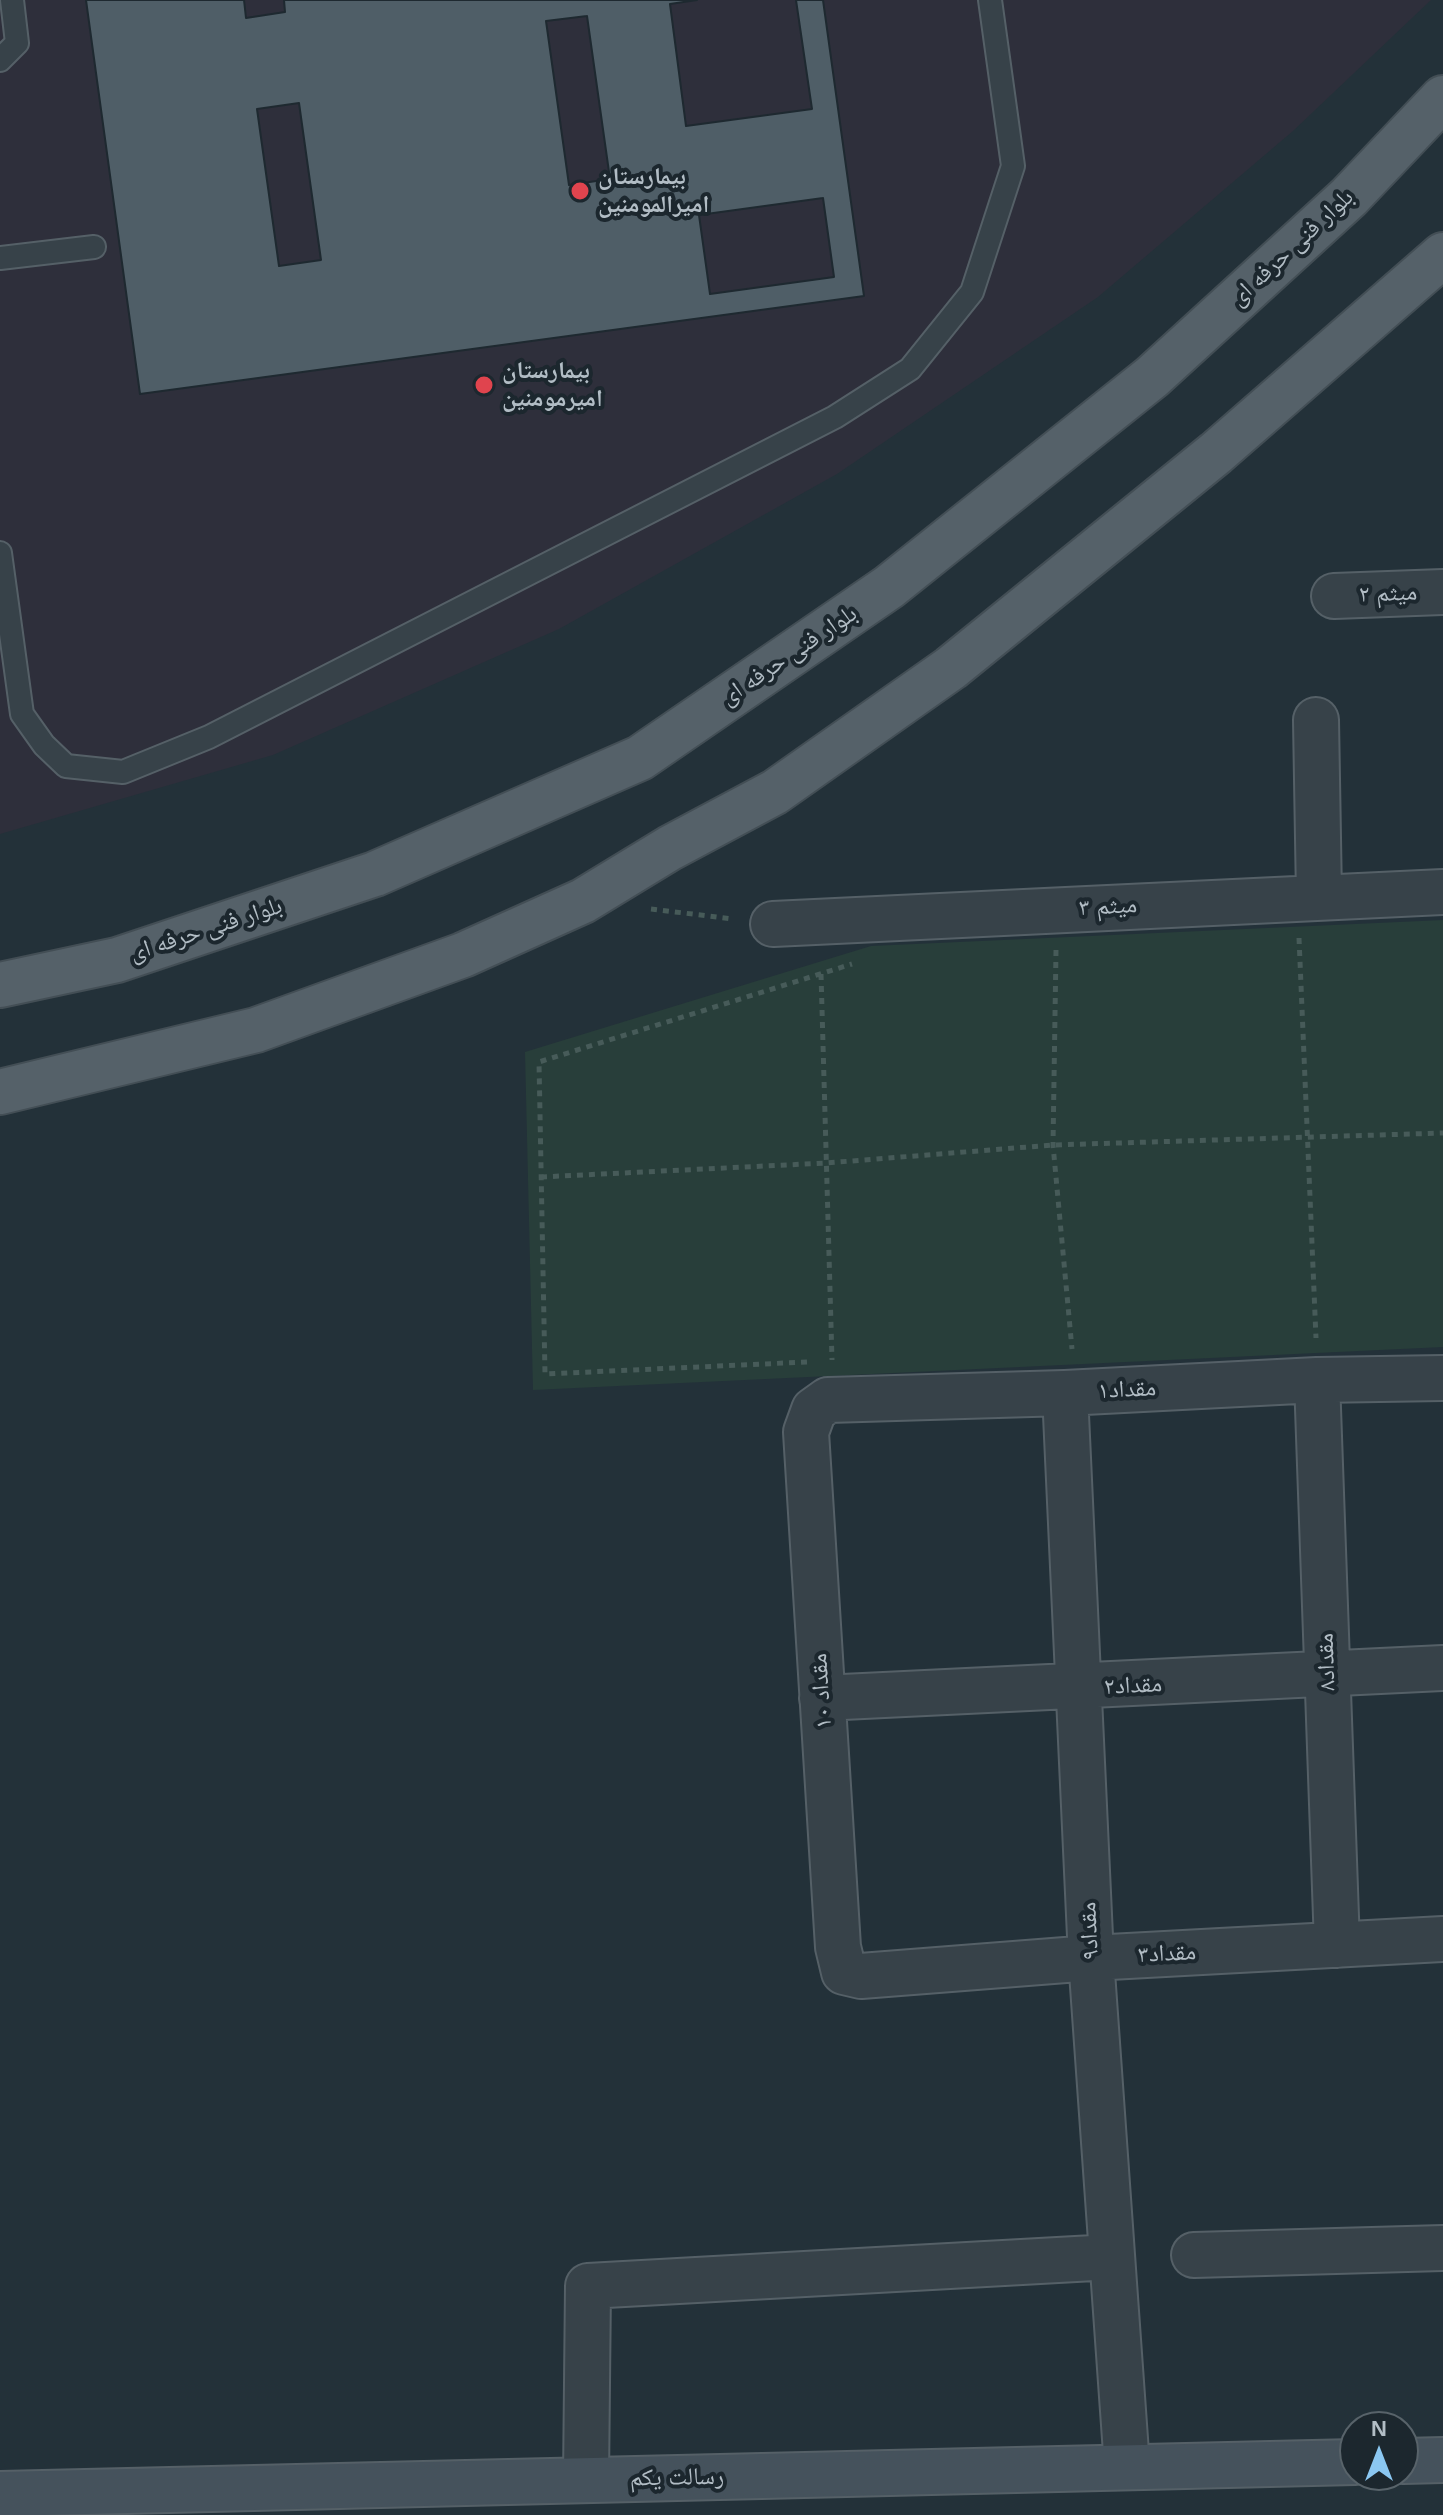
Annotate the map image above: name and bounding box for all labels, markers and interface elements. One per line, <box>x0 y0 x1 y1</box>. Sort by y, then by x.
place label: بیمارستان امیرالمومنین <box>598 163 709 219</box>
marker: بیمارستان امیرالمومنین <box>569 180 591 202</box>
street label: بلوار فنی حرفه ای <box>1224 183 1360 313</box>
place label: بیمارستان امیرمومنین <box>502 357 603 413</box>
marker: بیمارستان امیرمومنین <box>473 374 495 396</box>
street label: میثم ۲ <box>1358 579 1418 609</box>
street label: بلوار فنی حرفه ای <box>715 600 863 712</box>
street label: میثم ۳ <box>1078 891 1138 923</box>
street label: بلوار فنی حرفه ای <box>126 892 286 968</box>
street label: مقداد۱ <box>1097 1374 1157 1406</box>
street label: مقداد۸ <box>1312 1632 1342 1692</box>
street label: مقداد ۱۰ <box>805 1652 839 1730</box>
street label: مقداد۲ <box>1103 1670 1163 1702</box>
street label: مقداد۹ <box>1074 1901 1106 1961</box>
street label: مقداد۳ <box>1137 1938 1197 1970</box>
north arrow <box>1339 2411 1419 2491</box>
text: N <box>1371 2416 1387 2441</box>
street label: رسالت یکم <box>630 2463 724 2493</box>

